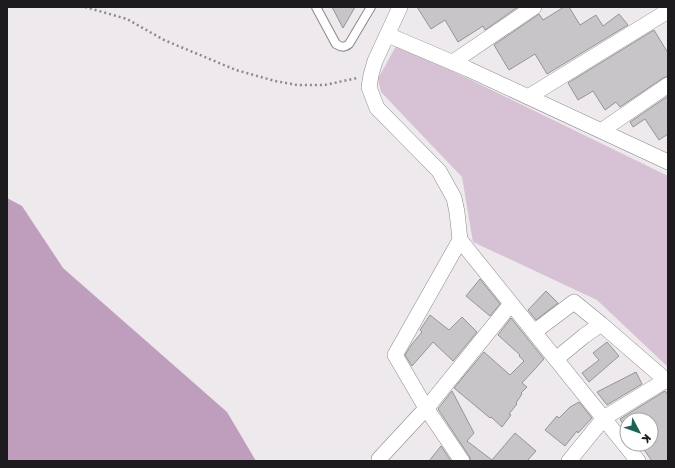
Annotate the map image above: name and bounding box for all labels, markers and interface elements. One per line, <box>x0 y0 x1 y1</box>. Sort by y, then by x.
north arrow <box>619 412 659 452</box>
text: K <box>638 431 653 446</box>

